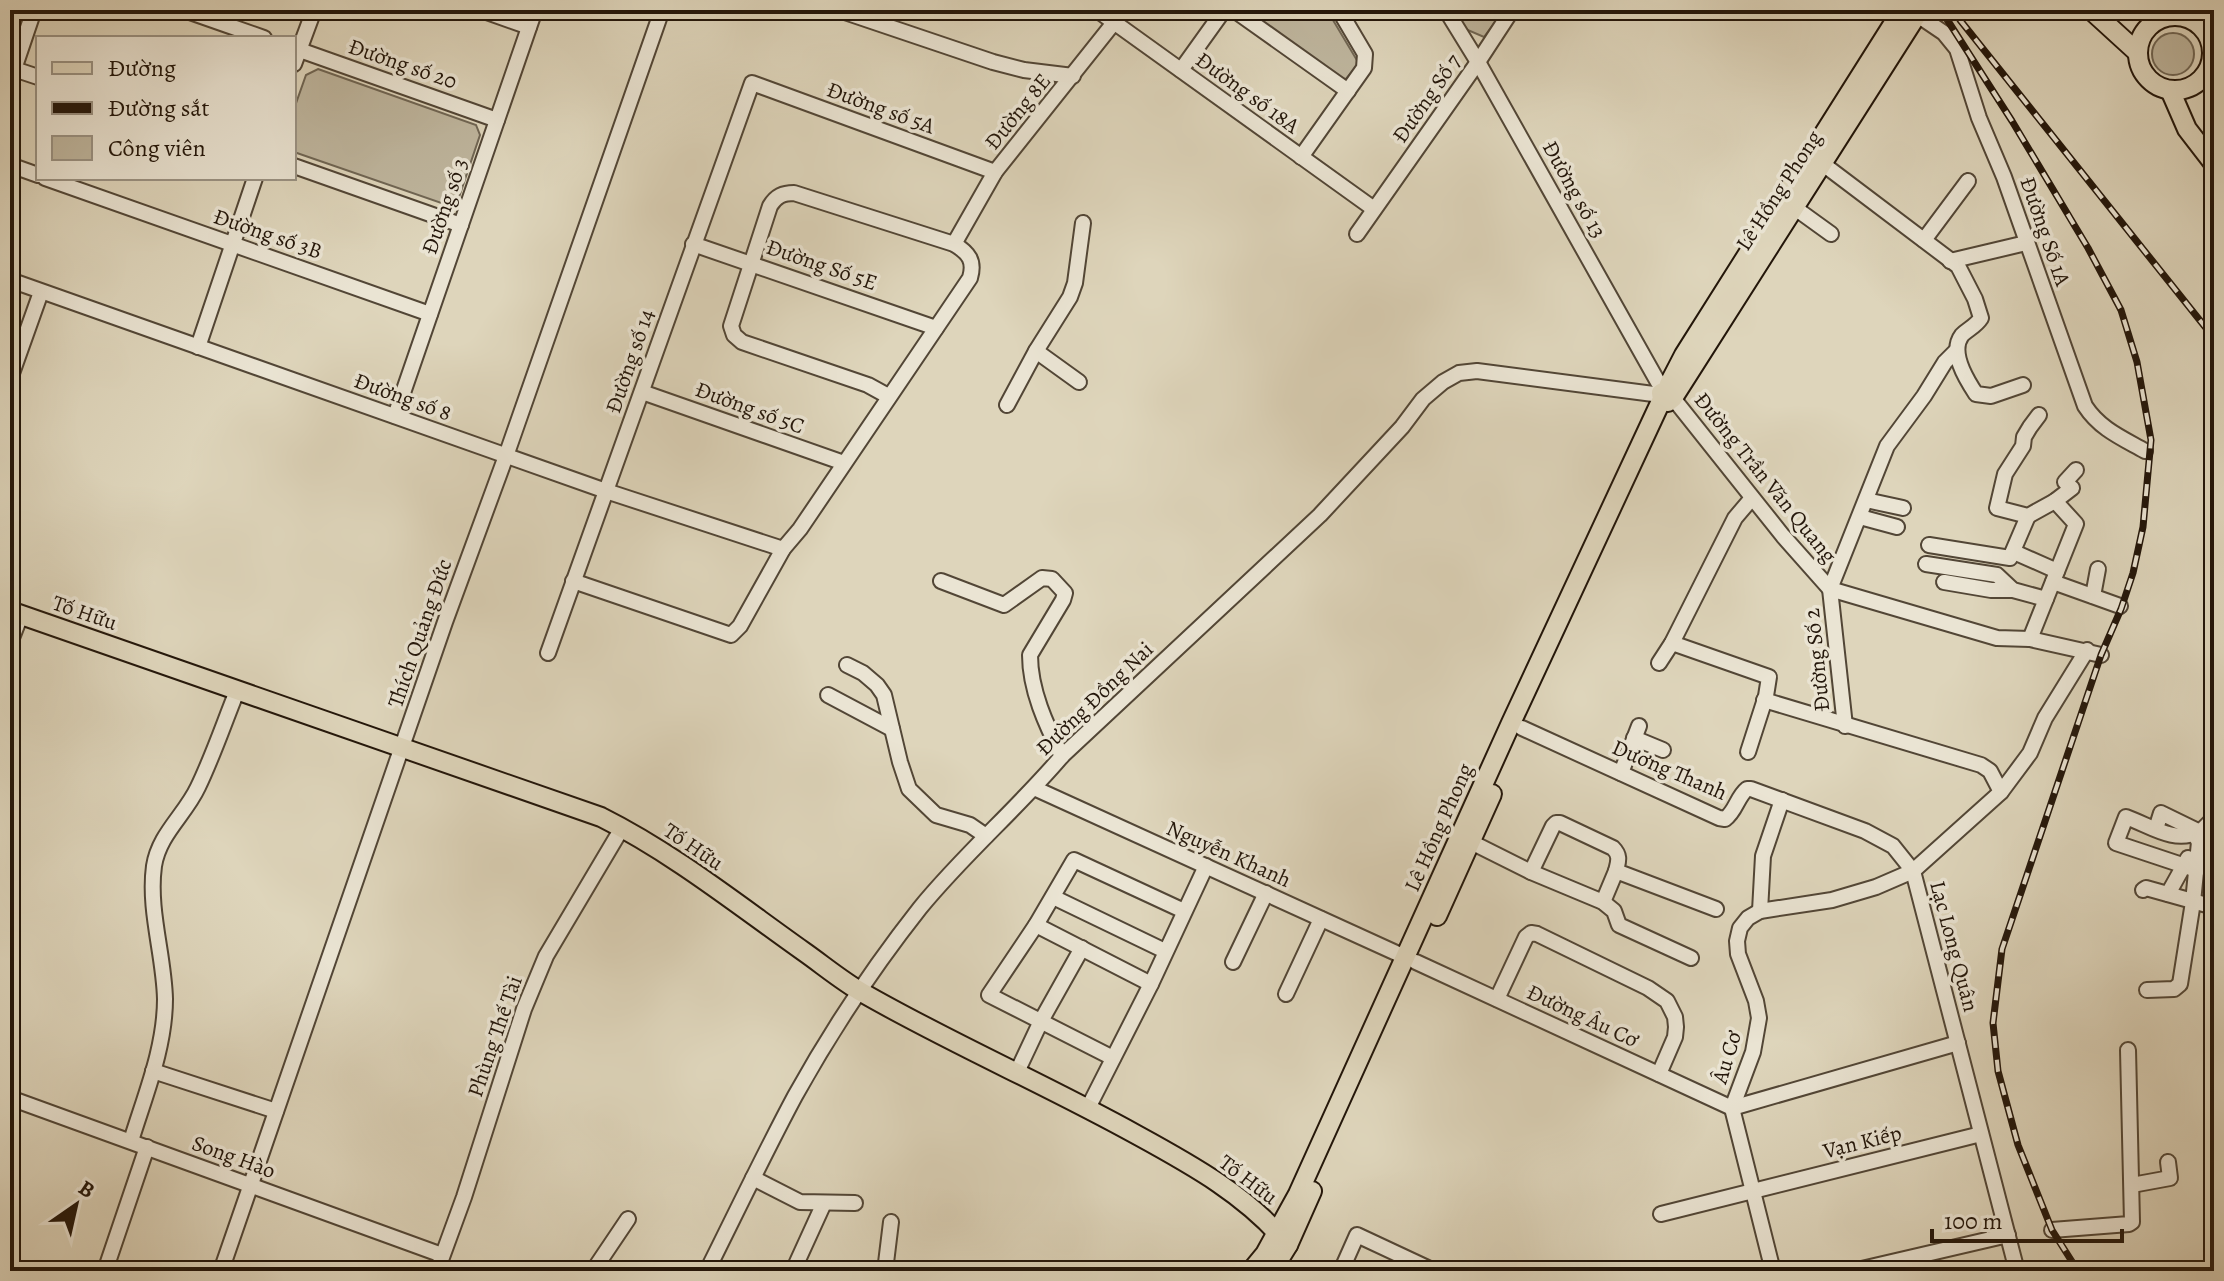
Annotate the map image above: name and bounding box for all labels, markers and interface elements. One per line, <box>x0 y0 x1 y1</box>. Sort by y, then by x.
street label: Đường số 20 <box>344 31 461 97</box>
legend <box>36 36 296 180</box>
street label: Đường số 18A <box>1189 45 1306 141</box>
street label: Đường Số 7 <box>1385 47 1469 149</box>
text: Đường <box>108 52 176 84</box>
street label: Đường 8E <box>978 67 1058 156</box>
street label: Đường số 5A <box>822 75 940 142</box>
text: Đường sắt <box>108 92 210 124</box>
street label: Lê Hồng Phong <box>1729 125 1829 257</box>
text: Công viên <box>108 132 206 164</box>
street label: Đường số 13 <box>1535 135 1613 244</box>
street label: Đường số 3 <box>414 154 475 258</box>
street label: Đường Số 1A <box>2012 173 2078 291</box>
street label: Đường số 3B <box>209 201 326 267</box>
street label: Đường Số 5E <box>762 232 881 298</box>
street label: Đường số 14 <box>598 305 662 417</box>
street label: Đường số 8 <box>350 365 455 428</box>
street label: Đường số 5C <box>691 374 808 442</box>
street label: Đường Trần Văn Quang <box>1687 386 1844 569</box>
street label: Thích Quảng Đức <box>380 555 459 712</box>
street label: Tố Hữu <box>48 588 121 638</box>
street label: Đường Số 2 <box>1797 607 1837 713</box>
street label: Đường Đồng Nai <box>1029 635 1160 762</box>
street label: Dương Thanh <box>1607 732 1732 808</box>
street label: Lê Hồng Phong <box>1397 758 1481 896</box>
street label: Nguyễn Khanh <box>1161 813 1296 895</box>
street label: Tố Hữu <box>657 816 730 878</box>
street label: Lạc Long Quân <box>1922 878 1986 1015</box>
street label: Phùng Thế Tài <box>460 972 530 1101</box>
street label: Đường Âu Cơ <box>1522 977 1644 1055</box>
street label: Âu Cơ <box>1705 1027 1749 1088</box>
street label: Vạn Kiếp <box>1819 1118 1905 1166</box>
street label: Song Hào <box>188 1128 280 1186</box>
street label: Tố Hữu <box>1213 1148 1284 1212</box>
north arrow <box>36 1165 116 1245</box>
text: B <box>73 1173 101 1206</box>
scale bar <box>1932 1193 2122 1243</box>
text: 100 m <box>1944 1205 2003 1237</box>

